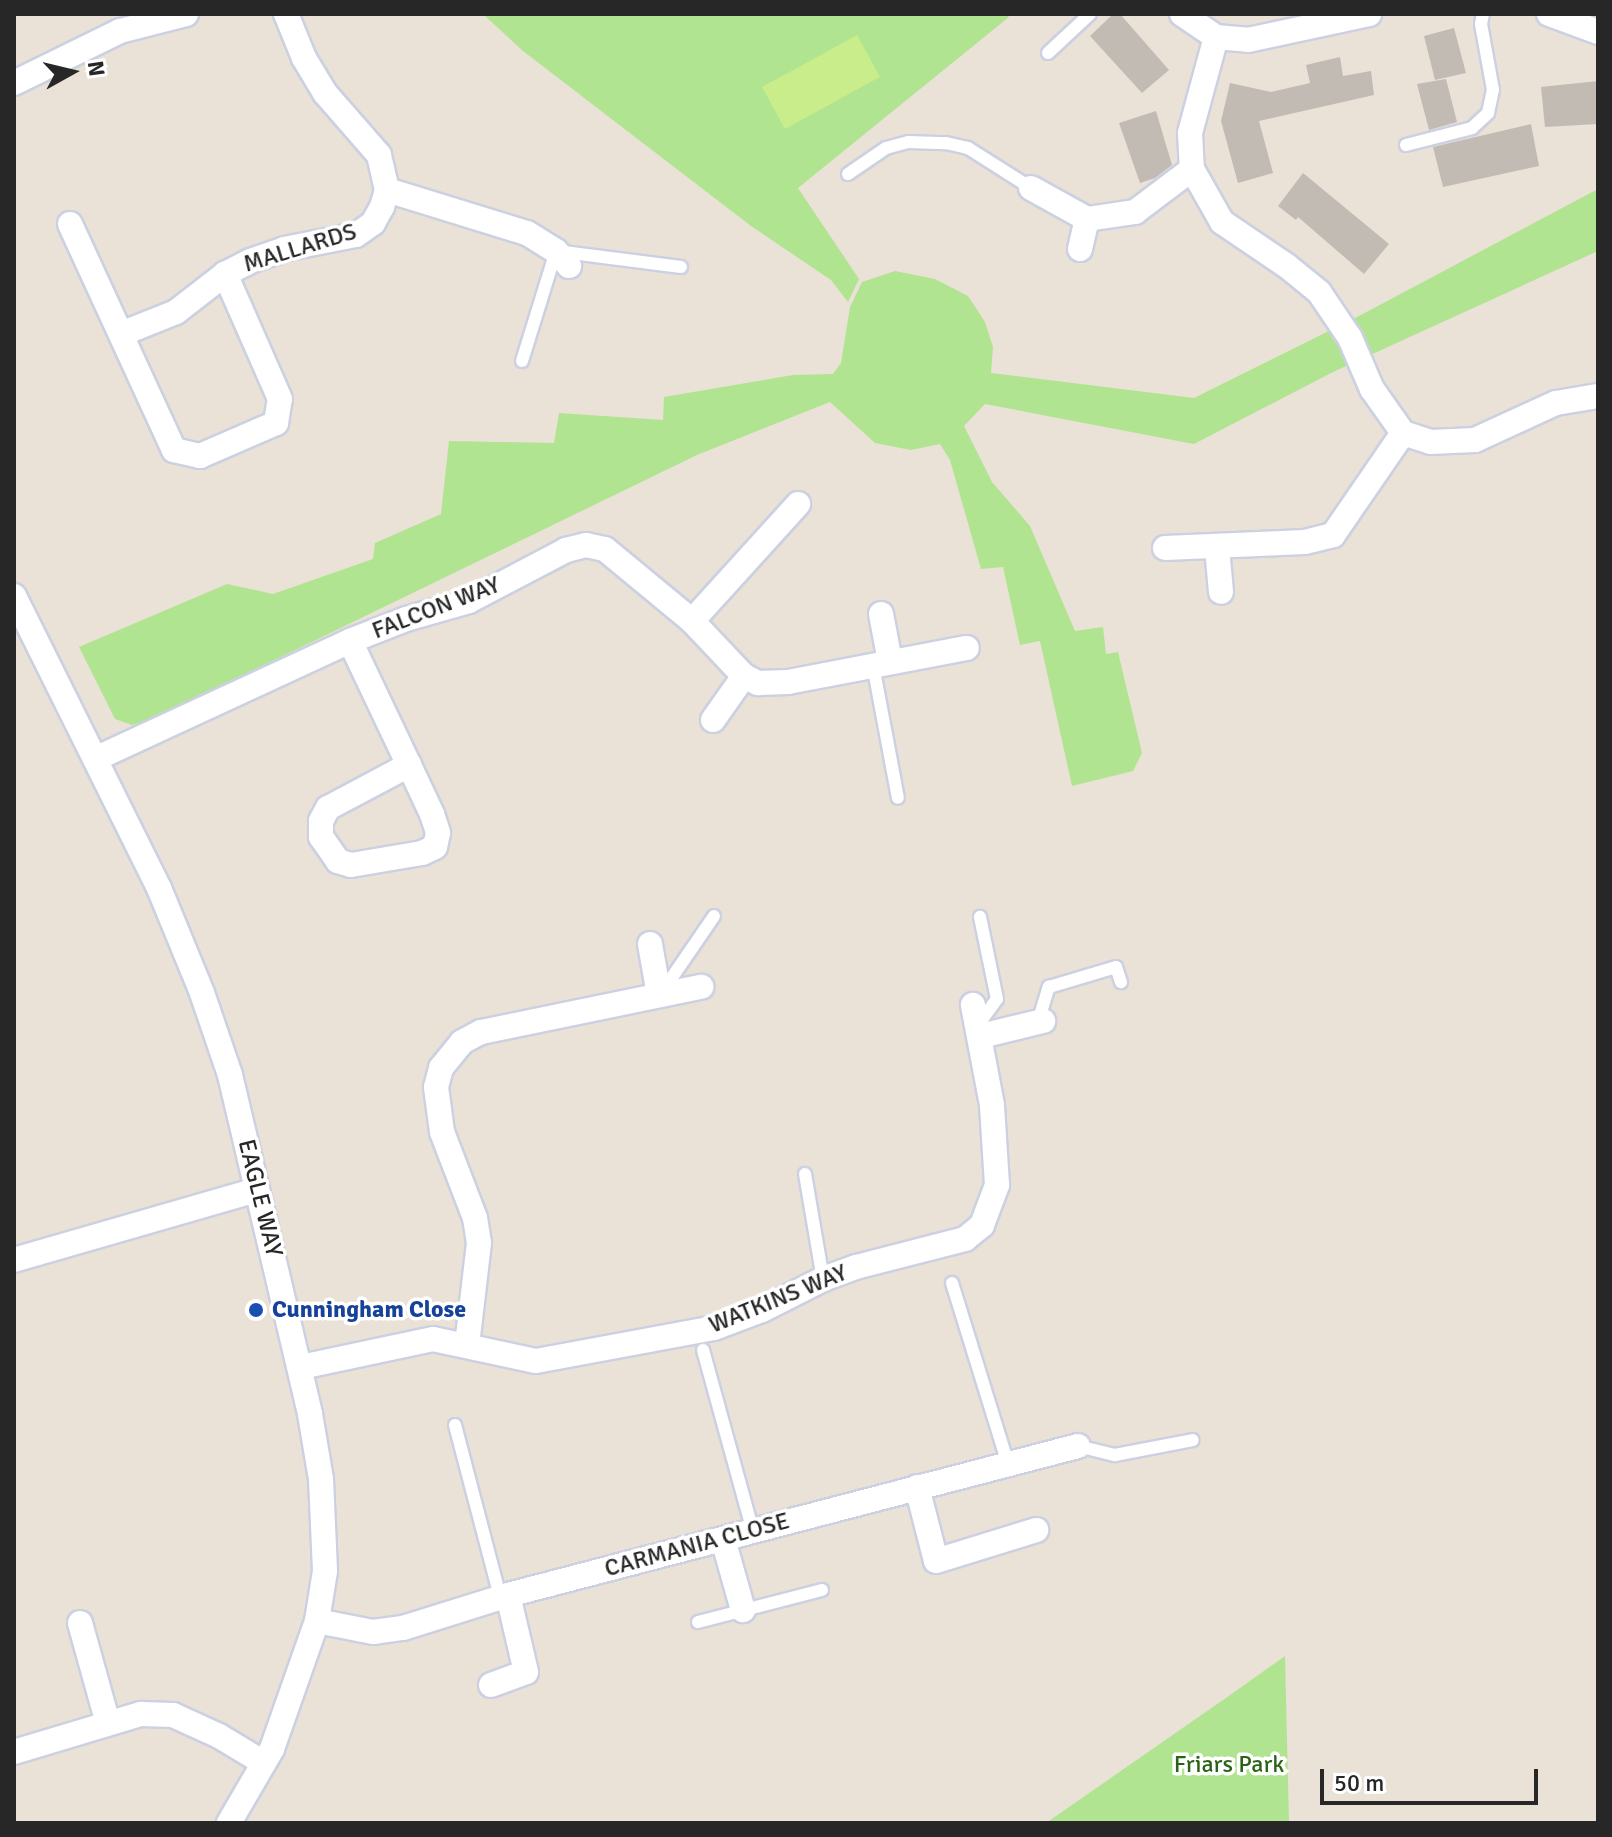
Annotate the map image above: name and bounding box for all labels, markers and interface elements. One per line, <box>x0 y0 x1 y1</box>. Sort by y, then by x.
north arrow <box>32 32 112 112</box>
text: N <box>82 59 111 78</box>
street label: MALLARDS <box>240 217 360 279</box>
street label: FALCON WAY <box>368 570 504 646</box>
street label: EAGLE WAY <box>232 1136 288 1260</box>
street label: WATKINS WAY <box>705 1258 851 1340</box>
place label: Cunningham Close <box>272 1296 466 1324</box>
marker: Cunningham Close <box>247 1301 265 1319</box>
street label: CARMANIA CLOSE <box>602 1507 792 1583</box>
park label: Friars Park <box>1174 1751 1284 1779</box>
scale bar <box>1324 1753 1542 1803</box>
text: 50 m <box>1334 1768 1384 1798</box>

